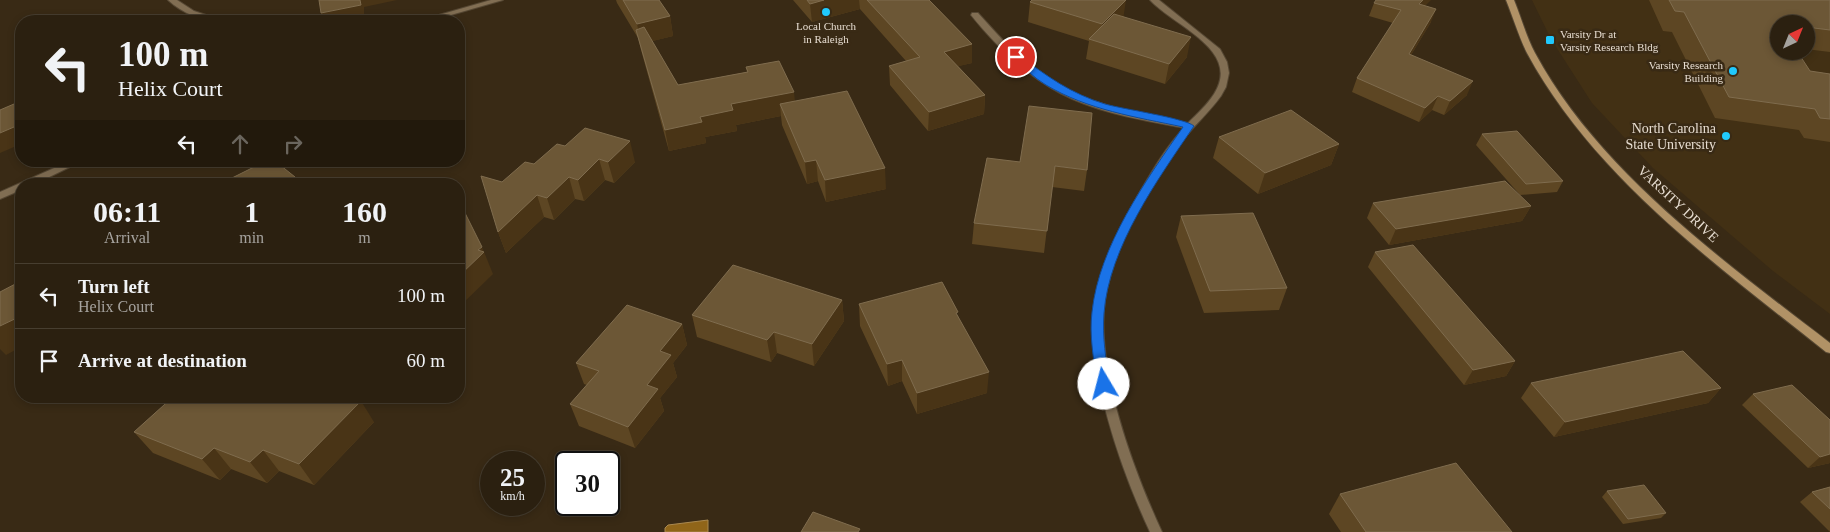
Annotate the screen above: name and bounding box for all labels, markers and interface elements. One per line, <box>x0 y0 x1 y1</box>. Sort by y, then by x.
marker: Local Church in Raleigh <box>820 6 832 18</box>
north arrow <box>1770 15 1815 60</box>
map controls <box>1770 15 1815 60</box>
place label: Local Church in Raleigh <box>796 20 857 45</box>
place label: Varsity Dr at Varsity Research Bldg <box>1560 28 1659 53</box>
marker: Varsity Dr at Varsity Research Bldg <box>1544 34 1556 46</box>
icon: left <box>35 35 100 100</box>
text: 100 m <box>118 35 208 74</box>
pin <box>995 36 1037 78</box>
icon: arrive <box>1002 43 1030 71</box>
place label: Varsity Research Building <box>1649 59 1723 84</box>
marker: Varsity Research Building <box>1727 65 1739 77</box>
text: Helix Court <box>118 76 223 101</box>
place label: North Carolina State University <box>1625 121 1717 152</box>
icon: left <box>173 130 201 158</box>
icon: ahead <box>226 130 254 158</box>
icon: right <box>279 130 307 158</box>
marker: North Carolina State University <box>1720 130 1732 142</box>
street label: VARSITY DRIVE <box>1635 163 1721 245</box>
text: 06:11 <box>93 195 161 228</box>
text: 1 <box>244 195 259 228</box>
text: 160 <box>342 195 387 228</box>
text: Arrival <box>104 229 150 246</box>
text: min <box>239 229 264 246</box>
text: m <box>358 229 371 246</box>
text: Turn left <box>78 276 150 297</box>
icon: left <box>35 282 63 310</box>
text: 100 m <box>397 285 445 306</box>
text: Helix Court <box>78 298 154 315</box>
icon: arrive <box>35 347 63 375</box>
text: Arrive at destination <box>78 350 247 371</box>
text: 60 m <box>406 350 445 371</box>
position arrow <box>1077 357 1129 409</box>
speed limit sign: 30 <box>555 451 620 516</box>
text: 25 <box>500 464 525 491</box>
text: km/h <box>500 489 525 503</box>

